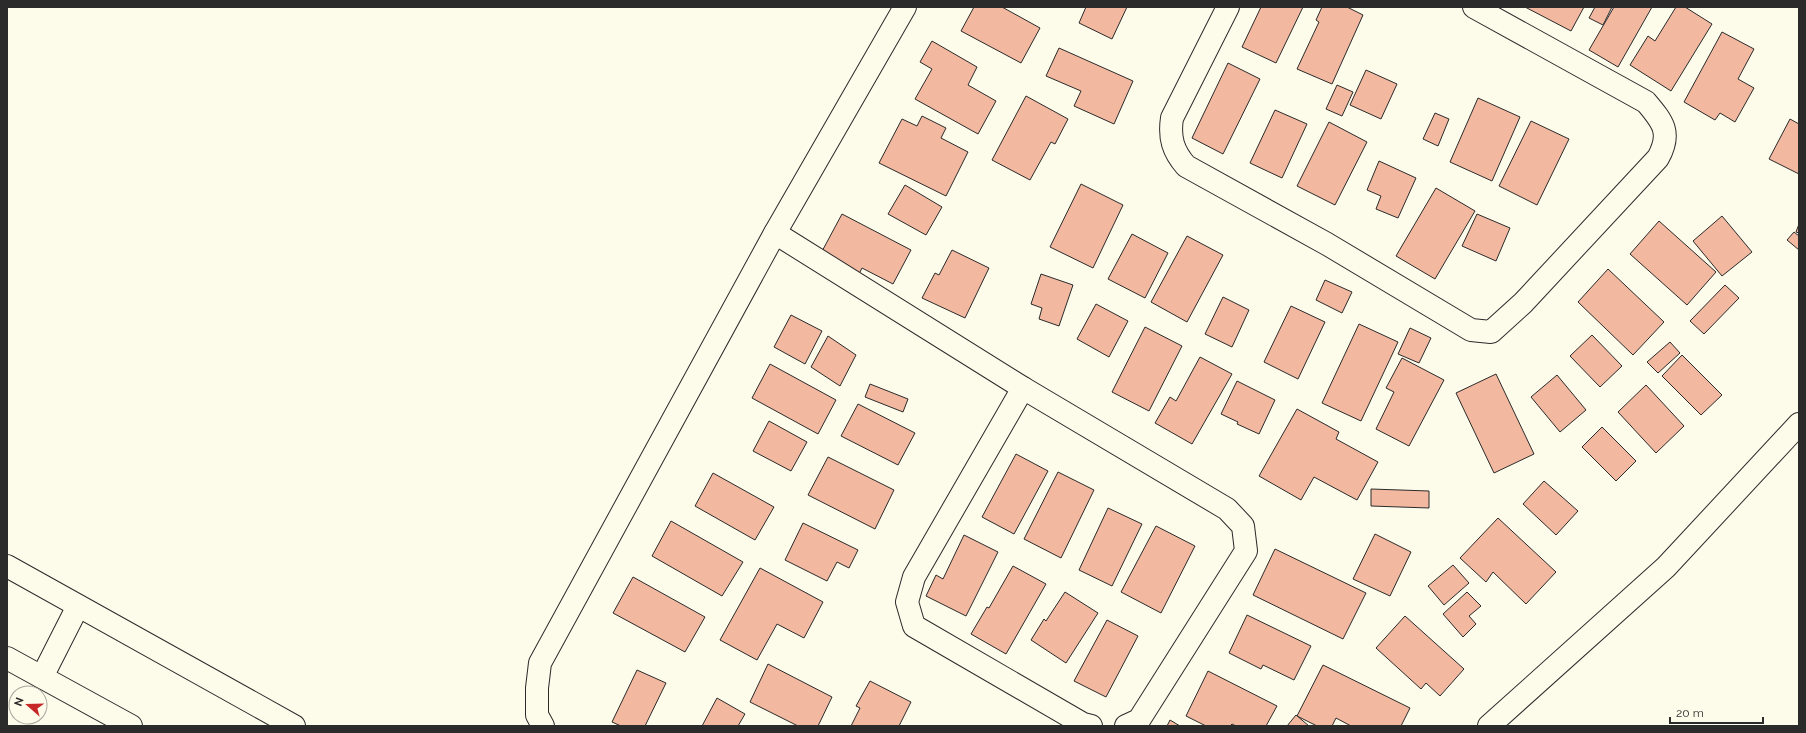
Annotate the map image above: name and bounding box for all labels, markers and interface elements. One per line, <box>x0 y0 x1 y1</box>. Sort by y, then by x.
north arrow <box>8 685 48 725</box>
text: N <box>12 696 27 708</box>
scale bar <box>1670 699 1763 725</box>
text: 20 m <box>1676 706 1704 720</box>

